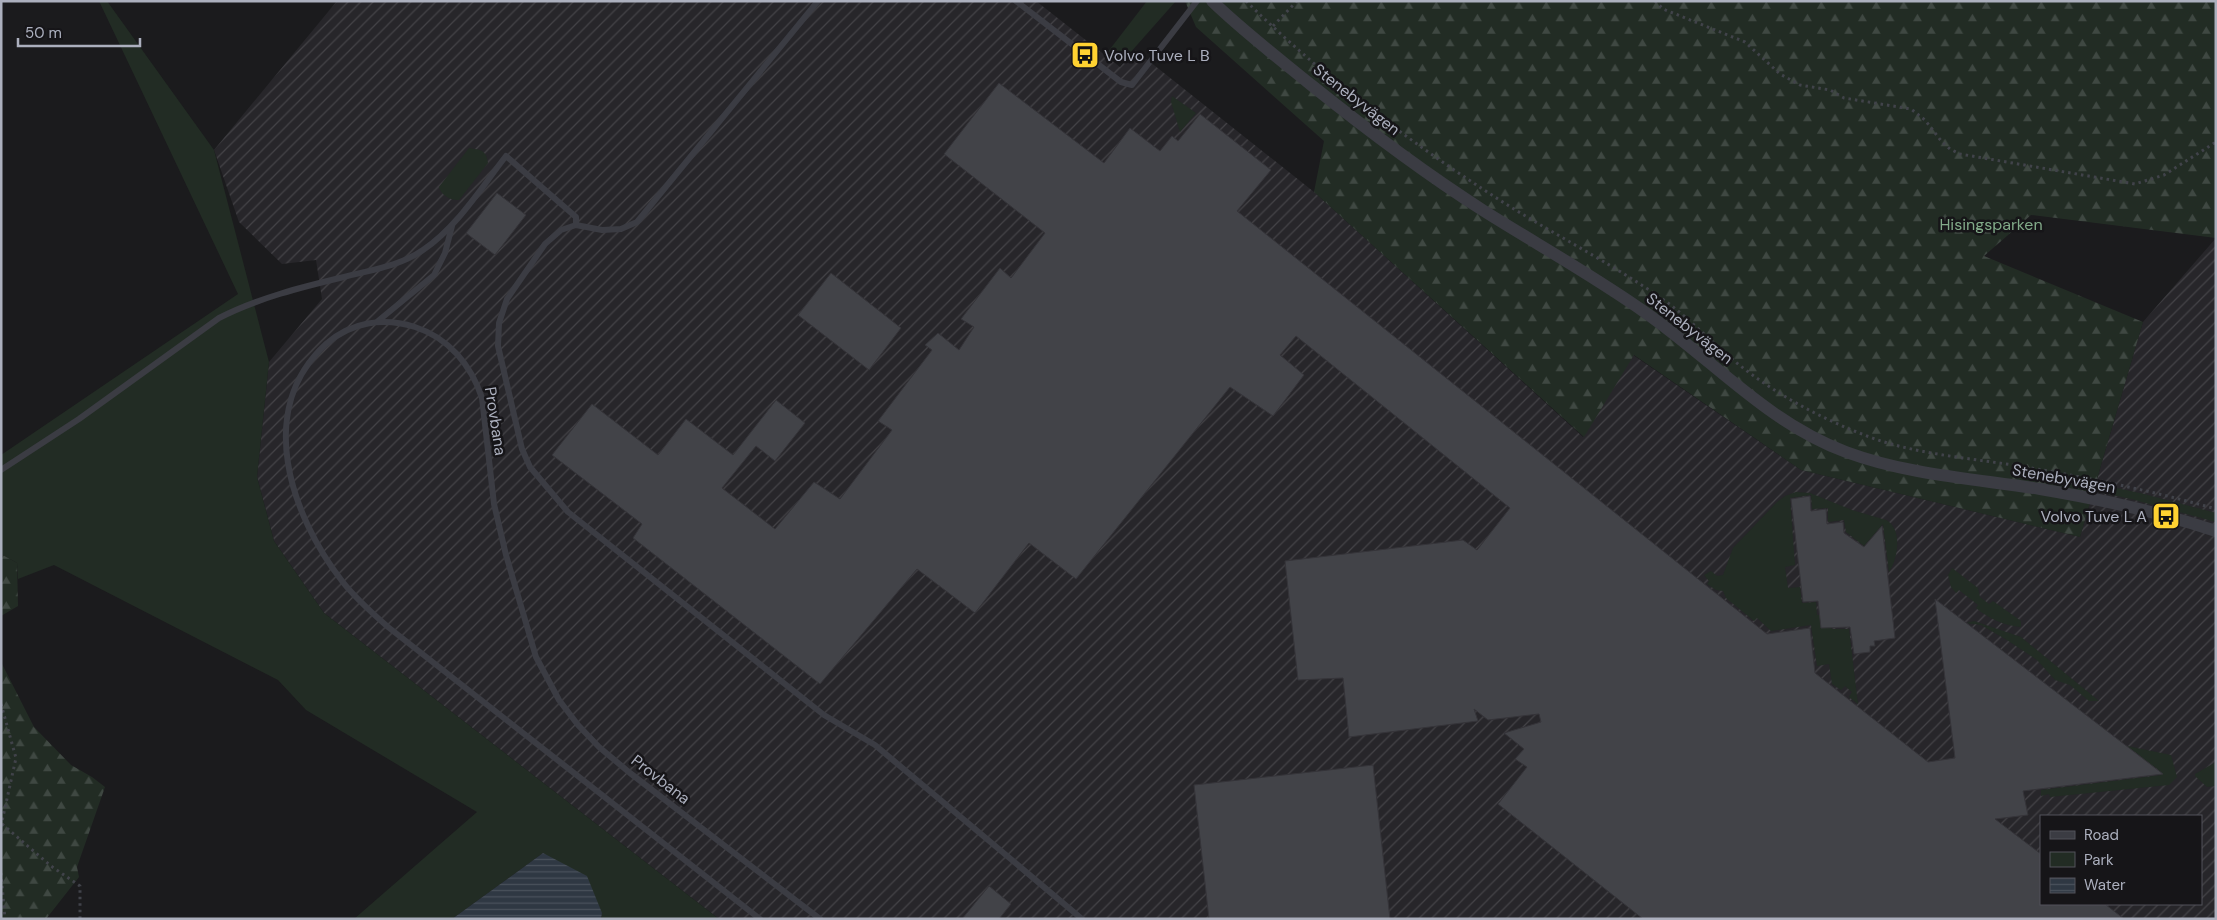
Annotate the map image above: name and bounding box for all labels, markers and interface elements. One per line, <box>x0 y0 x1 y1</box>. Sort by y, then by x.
scale bar <box>18 15 140 47</box>
text: 50 m <box>25 23 62 43</box>
bus stop icon: Volvo Tuve L B <box>1070 40 1100 70</box>
place label: Volvo Tuve L B <box>1104 45 1210 66</box>
street label: Stenebyvägen <box>1309 59 1404 140</box>
park label: Hisingsparken <box>1939 214 2043 235</box>
street label: Stenebyvägen <box>1642 288 1737 369</box>
street label: Provbana <box>480 385 511 457</box>
street label: Stenebyvägen <box>2011 459 2117 498</box>
bus stop icon: Volvo Tuve L A <box>2151 501 2181 531</box>
place label: Volvo Tuve L A <box>2040 506 2147 527</box>
street label: Provbana <box>627 750 694 809</box>
legend <box>2040 815 2202 905</box>
text: Road <box>2084 825 2119 845</box>
text: Park <box>2084 850 2114 870</box>
text: Water <box>2084 875 2126 895</box>

